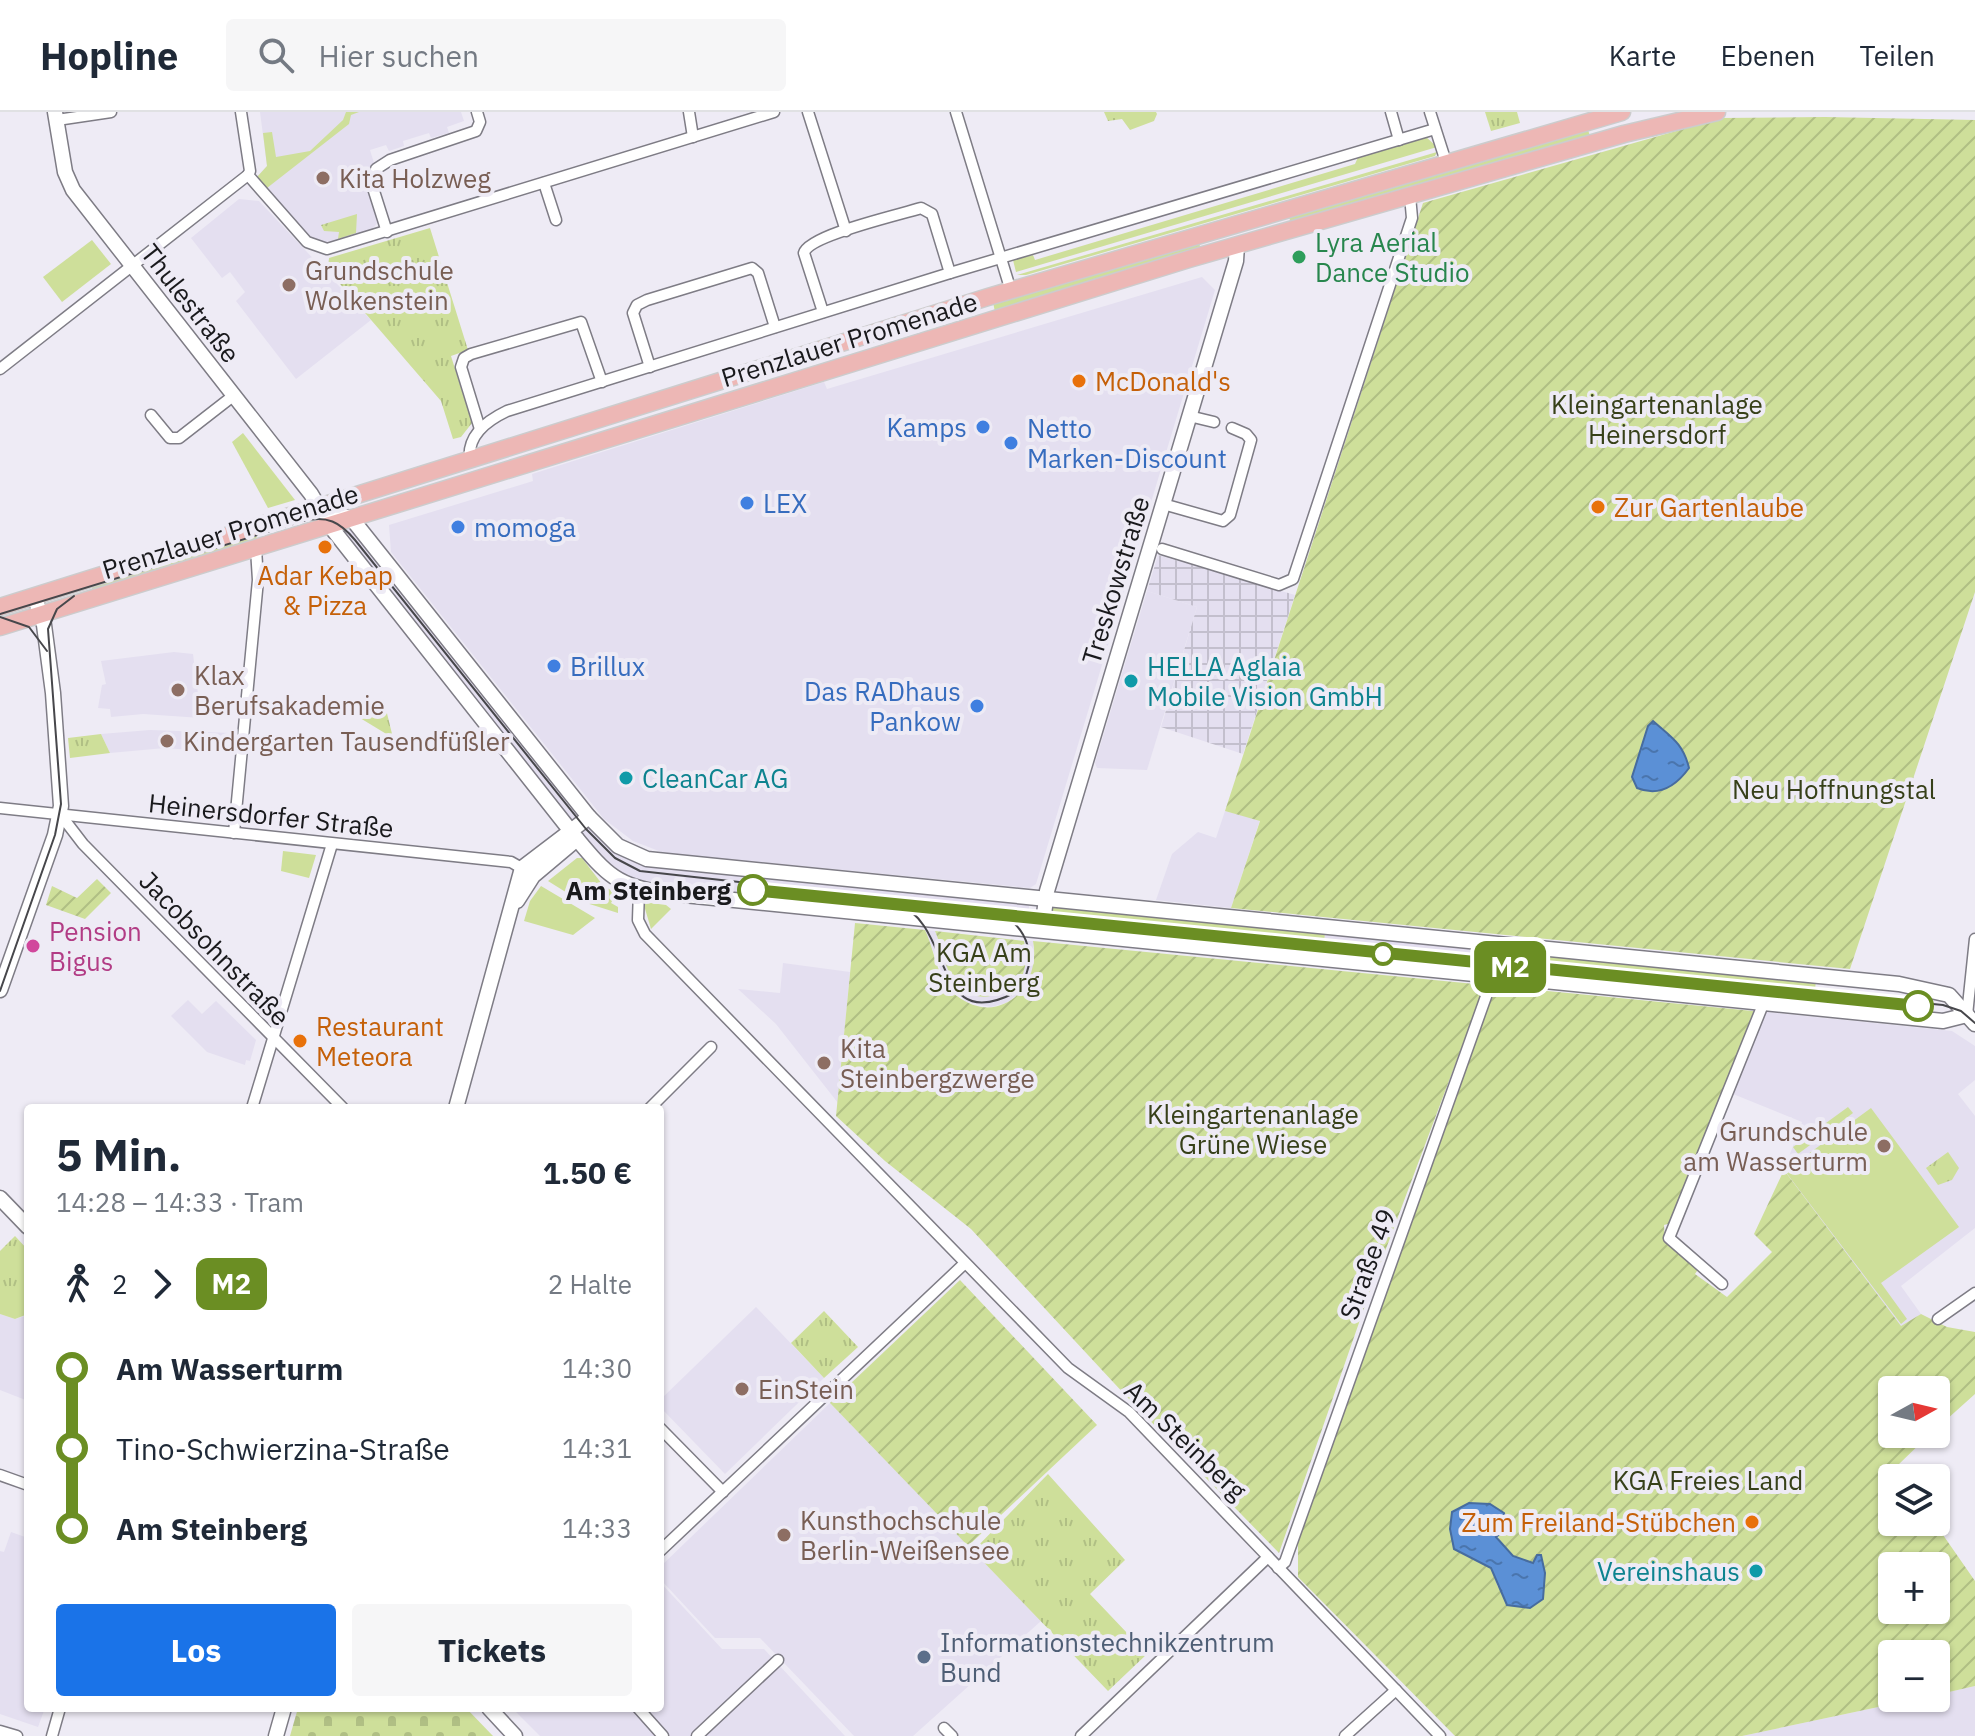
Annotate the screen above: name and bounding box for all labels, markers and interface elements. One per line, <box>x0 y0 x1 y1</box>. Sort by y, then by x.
search box <box>226 19 786 91</box>
text: Hopline <box>40 31 178 80</box>
icon: search <box>254 33 298 77</box>
text: Hier suchen <box>318 36 479 75</box>
text: Karte <box>1609 37 1676 74</box>
text: Ebenen <box>1720 37 1816 74</box>
text: Teilen <box>1860 37 1935 74</box>
place label: Kita Holzweg <box>339 161 491 195</box>
marker: Kita Holzweg <box>314 169 332 187</box>
place label: Lyra Aerial Dance Studio <box>1315 225 1470 289</box>
street label: Thulestraße <box>134 237 248 369</box>
marker: Lyra Aerial Dance Studio <box>1290 248 1308 266</box>
place label: Grundschule Wolkenstein <box>305 253 454 317</box>
marker: Grundschule Wolkenstein <box>280 276 298 294</box>
street label: Prenzlauer Promenade <box>717 284 981 394</box>
place label: McDonald's <box>1095 364 1231 398</box>
marker: McDonald's <box>1070 372 1088 390</box>
park label: Kleingartenanlage Heinersdorf <box>1551 387 1763 451</box>
place label: Kamps <box>887 410 967 444</box>
place label: Netto Marken-Discount <box>1027 411 1227 475</box>
marker: Kamps <box>974 418 992 436</box>
marker: Netto Marken-Discount <box>1002 434 1020 452</box>
street label: Prenzlauer Promenade <box>98 476 362 586</box>
place label: LEX <box>763 486 807 520</box>
place label: Zur Gartenlaube <box>1614 490 1804 524</box>
street label: Treskowstraße <box>1073 492 1157 668</box>
marker: LEX <box>738 494 756 512</box>
marker: Zur Gartenlaube <box>1589 498 1607 516</box>
place label: momoga <box>474 510 576 544</box>
marker: momoga <box>449 518 467 536</box>
marker: Adar Kebap & Pizza <box>316 538 334 556</box>
place label: Adar Kebap & Pizza <box>257 558 393 622</box>
place label: Brillux <box>570 649 645 683</box>
place label: HELLA Aglaia Mobile Vision GmbH <box>1147 649 1383 713</box>
marker: Brillux <box>545 657 563 675</box>
place label: Klax Berufsakademie <box>194 658 385 722</box>
marker: HELLA Aglaia Mobile Vision GmbH <box>1122 672 1140 690</box>
place label: Das RADhaus Pankow <box>804 674 961 738</box>
marker: Klax Berufsakademie <box>169 681 187 699</box>
marker: Das RADhaus Pankow <box>968 697 986 715</box>
place label: Kindergarten Tausendfüßler <box>183 724 510 758</box>
marker: Kindergarten Tausendfüßler <box>158 732 176 750</box>
place label: CleanCar AG <box>642 761 788 795</box>
marker: CleanCar AG <box>617 769 635 787</box>
park label: Neu Hoffnungstal <box>1732 772 1936 806</box>
street label: Heinersdorfer Straße <box>147 785 395 845</box>
street label: Jacobsohnstraße <box>133 863 297 1033</box>
place label: Am Steinberg <box>565 873 732 907</box>
marker: Am Steinberg <box>738 875 768 905</box>
place label: Pension Bigus <box>49 914 142 978</box>
park label: KGA Am Steinberg <box>928 935 1040 999</box>
marker: Pension Bigus <box>24 937 42 955</box>
line badge: M2 <box>1474 941 1546 993</box>
unlabelled marker <box>1372 943 1394 965</box>
text: M2 <box>1490 948 1530 985</box>
unlabelled marker <box>1903 991 1933 1021</box>
place label: Restaurant Meteora <box>316 1009 444 1073</box>
place label: Kita Steinbergzwerge <box>840 1031 1035 1095</box>
marker: Restaurant Meteora <box>291 1032 309 1050</box>
marker: Kita Steinbergzwerge <box>815 1054 833 1072</box>
park label: Kleingartenanlage Grüne Wiese <box>1147 1097 1359 1161</box>
place label: Grundschule am Wasserturm <box>1683 1114 1868 1178</box>
text: 5 Min. <box>56 1126 181 1183</box>
marker: Grundschule am Wasserturm <box>1875 1137 1893 1155</box>
text: 1.50 € <box>543 1153 632 1192</box>
text: 14:28 – 14:33 · Tram <box>56 1185 304 1219</box>
street label: Straße 49 <box>1331 1204 1403 1324</box>
icon: walk <box>56 1262 100 1306</box>
icon: forward <box>140 1262 184 1306</box>
text: M2 <box>212 1265 251 1302</box>
text: 2 <box>112 1267 128 1301</box>
text: 2 Halte <box>548 1267 632 1301</box>
text: Am Wasserturm <box>116 1349 343 1388</box>
text: 14:30 <box>562 1351 632 1385</box>
place label: EinStein <box>758 1372 854 1406</box>
street label: Am Steinberg <box>1118 1373 1255 1507</box>
north arrow <box>1878 1376 1950 1448</box>
map controls <box>1878 1376 1950 1712</box>
marker: EinStein <box>733 1380 751 1398</box>
text: Tino-Schwierzina-Straße <box>116 1429 450 1468</box>
text: 14:31 <box>562 1431 632 1465</box>
park label: KGA Freies Land <box>1613 1463 1803 1497</box>
button: layers <box>1878 1464 1950 1536</box>
place label: Kunsthochschule Berlin-Weißensee <box>800 1503 1010 1567</box>
place label: Zum Freiland-Stübchen <box>1462 1505 1736 1539</box>
text: Am Steinberg <box>116 1509 307 1548</box>
text: 14:33 <box>562 1511 632 1545</box>
marker: Zum Freiland-Stübchen <box>1743 1513 1761 1531</box>
marker: Kunsthochschule Berlin-Weißensee <box>775 1526 793 1544</box>
button: + <box>1878 1552 1950 1624</box>
place label: Vereinshaus <box>1597 1554 1740 1588</box>
marker: Vereinshaus <box>1747 1562 1765 1580</box>
button: Los <box>56 1604 336 1696</box>
button: Tickets <box>352 1604 632 1696</box>
place label: Informationstechnikzentrum Bund <box>940 1625 1275 1689</box>
button: − <box>1878 1640 1950 1712</box>
marker: Informationstechnikzentrum Bund <box>915 1648 933 1666</box>

